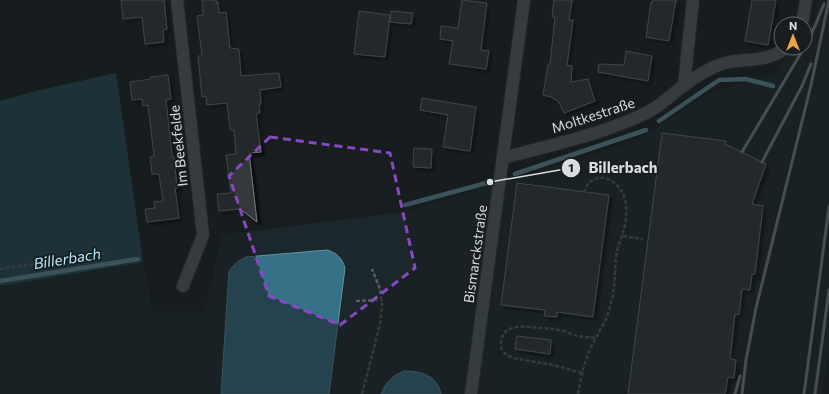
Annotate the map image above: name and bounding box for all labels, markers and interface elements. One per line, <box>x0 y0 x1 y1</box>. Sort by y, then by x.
north arrow <box>773 16 813 56</box>
text: N <box>789 19 797 32</box>
street label: Moltkestraße <box>549 94 637 136</box>
street label: Im Beekfelde <box>165 104 191 188</box>
callout: Billerbach <box>561 154 666 181</box>
text: Billerbach <box>588 158 658 176</box>
text: 1 <box>568 160 574 174</box>
street label: Bismarckstraße <box>460 204 490 304</box>
water label: Billerbach <box>32 244 102 272</box>

